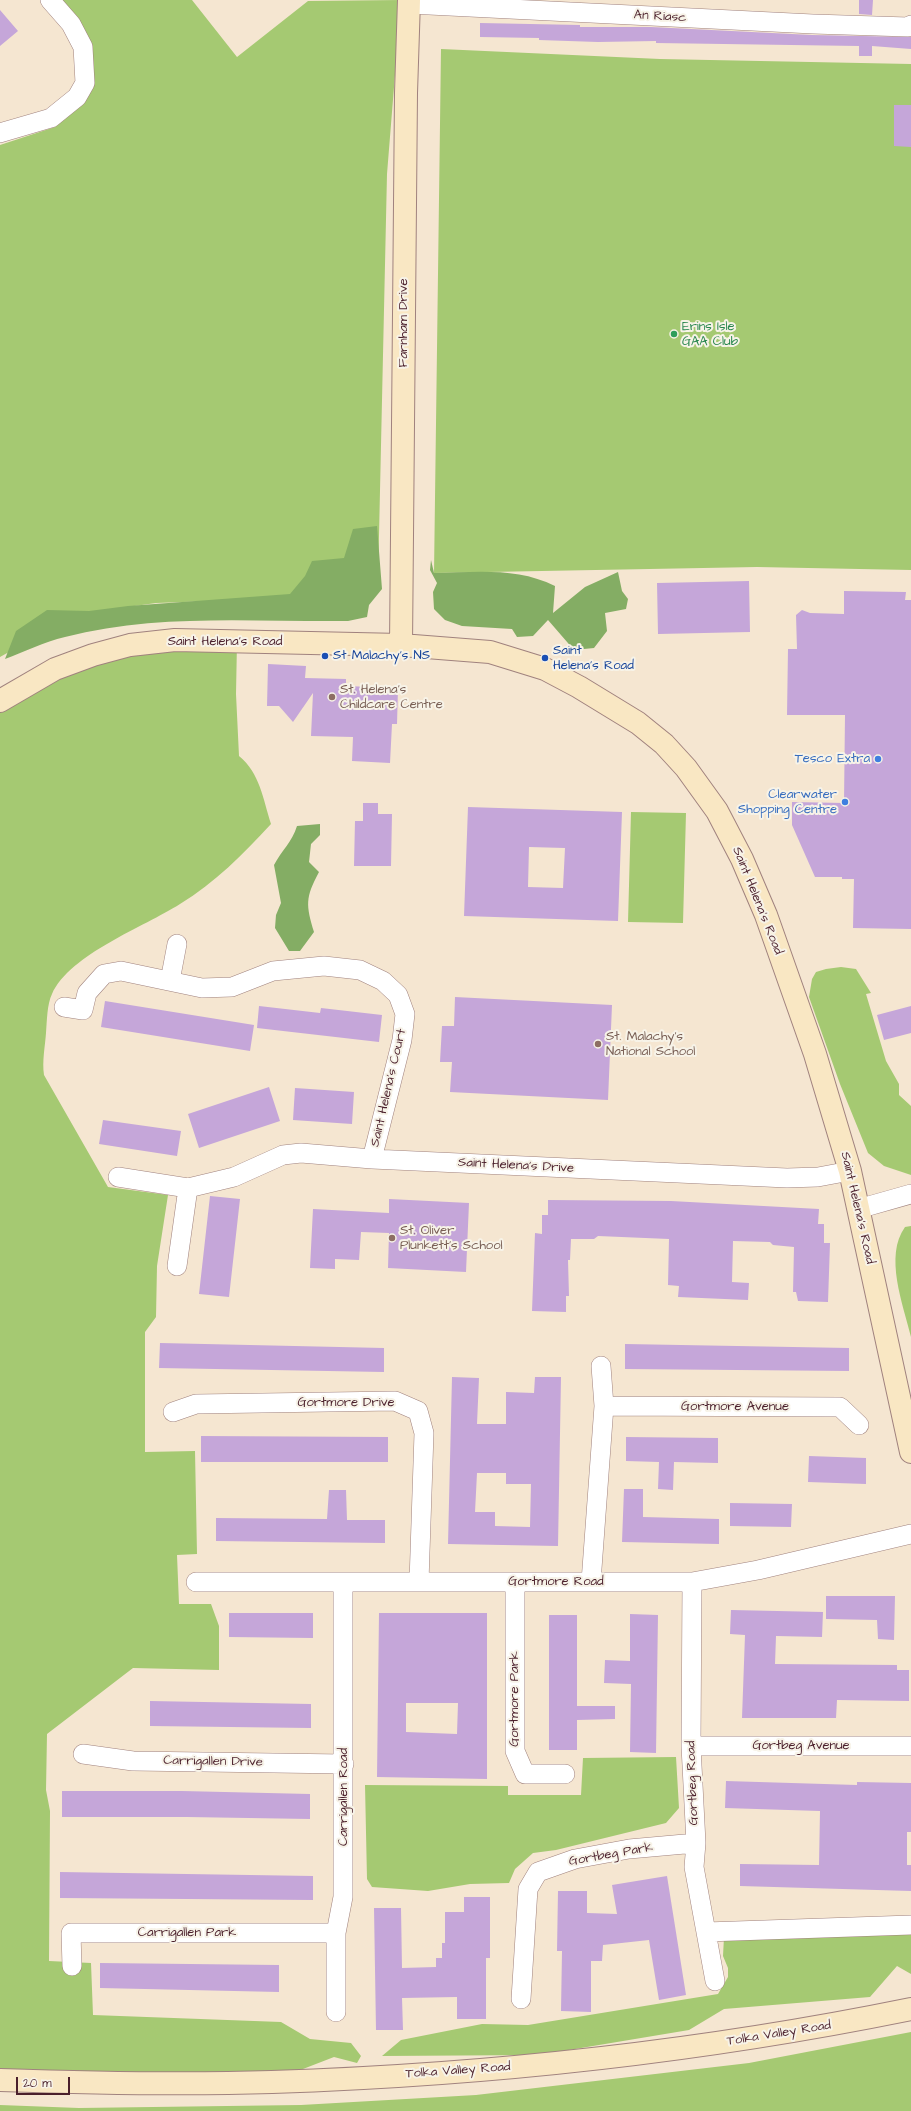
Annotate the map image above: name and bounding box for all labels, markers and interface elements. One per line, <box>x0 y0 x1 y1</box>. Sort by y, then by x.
street label: An Riasc <box>633 8 687 26</box>
street label: Farnham Drive <box>396 278 412 368</box>
place label: Erins Isle GAA Club <box>682 319 738 350</box>
marker: Erins Isle GAA Club <box>669 329 679 339</box>
street label: Saint Helena's Road <box>168 634 282 650</box>
place label: Saint Helena's Road <box>553 643 634 674</box>
place label: St Malachy's NS <box>333 648 430 664</box>
marker: St Malachy's NS <box>320 651 330 661</box>
marker: Saint Helena's Road <box>540 653 550 663</box>
place label: St. Helena's Childcare Centre <box>340 682 443 713</box>
marker: St. Helena's Childcare Centre <box>327 692 337 702</box>
place label: Tesco Extra <box>795 751 870 767</box>
marker: Tesco Extra <box>873 754 883 764</box>
place label: Clearwater Shopping Centre <box>738 787 837 818</box>
marker: Clearwater Shopping Centre <box>840 797 850 807</box>
street label: Saint Helena's Road <box>728 845 786 957</box>
street label: Saint Helena's Court <box>368 1028 410 1148</box>
place label: St. Malachy's National School <box>606 1029 695 1060</box>
marker: St. Malachy's National School <box>593 1039 603 1049</box>
street label: Saint Helena's Road <box>837 1150 877 1266</box>
street label: Saint Helena's Drive <box>458 1155 574 1177</box>
place label: St. Oliver Plunkett's School <box>400 1223 502 1254</box>
marker: St. Oliver Plunkett's School <box>387 1233 397 1243</box>
street label: Gortmore Drive <box>298 1395 394 1411</box>
street label: Gortmore Avenue <box>681 1399 789 1415</box>
street label: Gortmore Road <box>508 1574 604 1590</box>
street label: Gortmore Park <box>507 1651 523 1747</box>
street label: Gortbeg Avenue <box>752 1738 850 1754</box>
street label: Gortbeg Road <box>684 1740 702 1826</box>
street label: Carrigallen Road <box>336 1748 352 1846</box>
street label: Carrigallen Drive <box>163 1753 263 1771</box>
street label: Gortbeg Park <box>568 1840 654 1870</box>
street label: Carrigallen Park <box>138 1925 236 1941</box>
street label: Tolka Valley Road <box>726 2018 832 2050</box>
street label: Tolka Valley Road <box>405 2060 511 2082</box>
scale bar <box>18 2069 72 2095</box>
text: 20 m <box>23 2075 52 2092</box>

